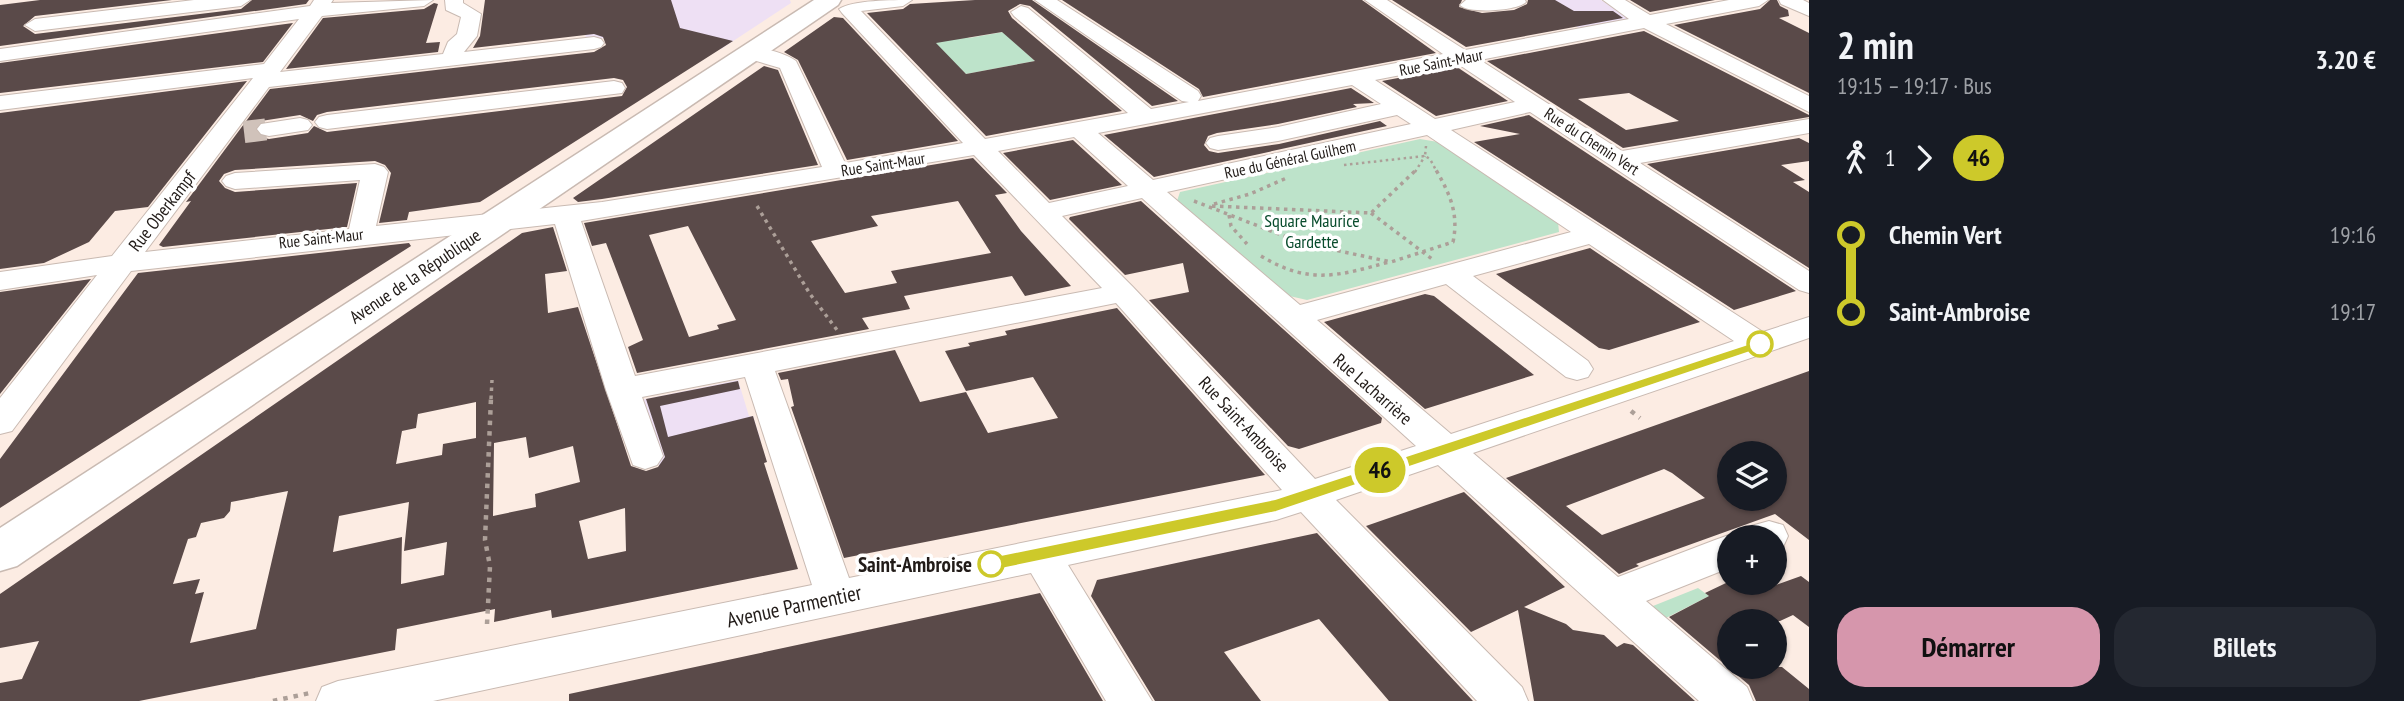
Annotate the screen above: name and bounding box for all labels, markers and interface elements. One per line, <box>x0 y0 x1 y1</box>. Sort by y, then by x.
text: 2 min <box>1837 20 1914 69</box>
text: 3.20 € <box>2315 43 2376 76</box>
street label: Rue Saint-Maur <box>1397 44 1485 80</box>
text: 19:15 – 19:17 · Bus <box>1837 71 1992 100</box>
street label: Rue du Chemin Vert <box>1541 103 1644 179</box>
street label: Rue du Général Guilhem <box>1222 135 1358 183</box>
icon: walk <box>1837 139 1875 177</box>
icon: forward <box>1905 139 1943 177</box>
text: 46 <box>1967 142 1990 173</box>
text: 1 <box>1885 143 1895 172</box>
street label: Rue Saint-Maur <box>839 147 927 181</box>
street label: Rue Oberkampf <box>123 165 201 256</box>
park label: Square Maurice Gardette <box>1264 209 1360 253</box>
text: Chemin Vert <box>1889 218 2002 251</box>
text: 19:16 <box>2330 220 2376 249</box>
street label: Rue Saint-Maur <box>278 224 365 252</box>
street label: Avenue de la République <box>345 224 485 328</box>
text: Saint-Ambroise <box>1889 295 2030 328</box>
text: 19:17 <box>2330 297 2376 326</box>
unlabelled marker <box>1747 331 1773 357</box>
street label: Rue Lacharrière <box>1329 348 1417 430</box>
street label: Rue Saint-Ambroise <box>1194 371 1294 477</box>
map controls <box>1717 441 1787 679</box>
button: layers <box>1717 441 1787 511</box>
line badge: 46 <box>1348 447 1412 493</box>
text: 46 <box>1369 454 1391 485</box>
button: + <box>1717 525 1787 595</box>
place label: Saint-Ambroise <box>858 551 972 578</box>
marker: Saint-Ambroise <box>978 551 1004 577</box>
street label: Avenue Parmentier <box>724 579 864 633</box>
button: Démarrer <box>1837 607 2100 687</box>
button: Billets <box>2114 607 2376 687</box>
button: − <box>1717 609 1787 679</box>

